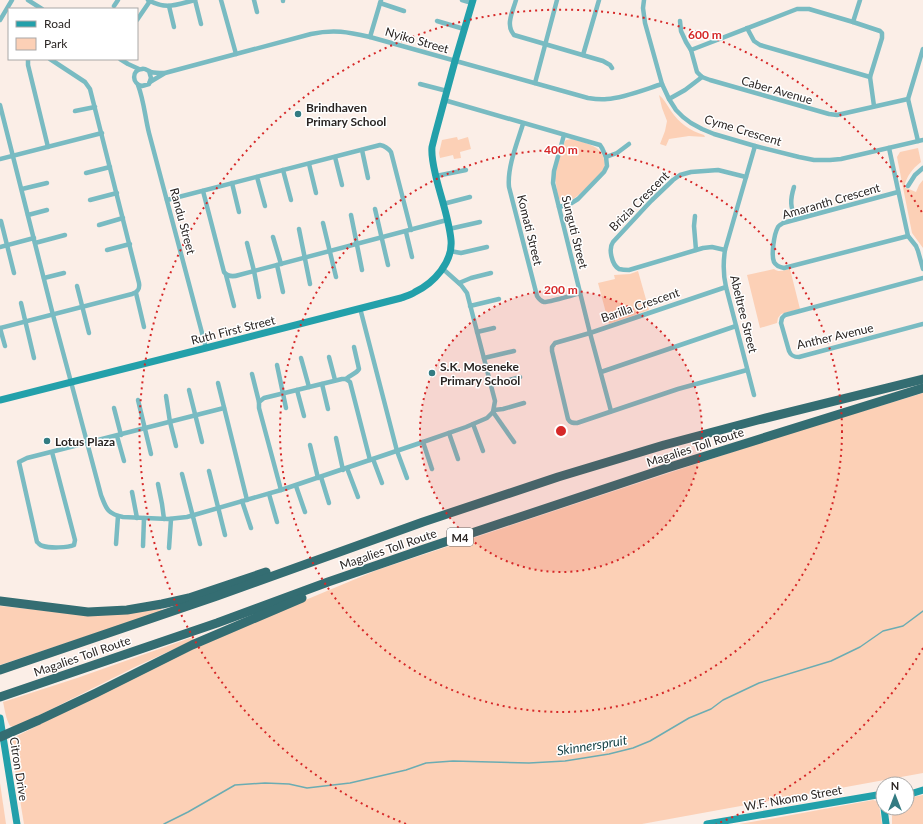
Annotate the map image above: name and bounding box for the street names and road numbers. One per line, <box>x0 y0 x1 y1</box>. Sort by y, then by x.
street label: Nyiko Street <box>384 24 451 56</box>
street label: Caber Avenue <box>740 73 814 107</box>
street label: Cyme Crescent <box>703 111 784 149</box>
street label: Brizia Crescent <box>606 167 673 234</box>
street label: Amaranth Crescent <box>780 180 882 222</box>
street label: Randu Street <box>167 186 199 257</box>
street label: Komati Street <box>514 193 546 267</box>
street label: Sunguti Street <box>559 194 591 271</box>
street label: Abeltree Street <box>727 273 761 355</box>
street label: Barilla Crescent <box>599 284 682 325</box>
street label: Ruth First Street <box>189 312 277 348</box>
street label: Anther Avenue <box>795 320 875 352</box>
street label: Magalies Toll Route <box>644 424 746 470</box>
street label: Magalies Toll Route <box>338 525 438 573</box>
road number: M4 <box>447 528 473 546</box>
street label: Magalies Toll Route <box>32 632 132 680</box>
street label: Citron Drive <box>7 736 31 802</box>
street label: W.F. Nkomo Street <box>743 782 844 814</box>

